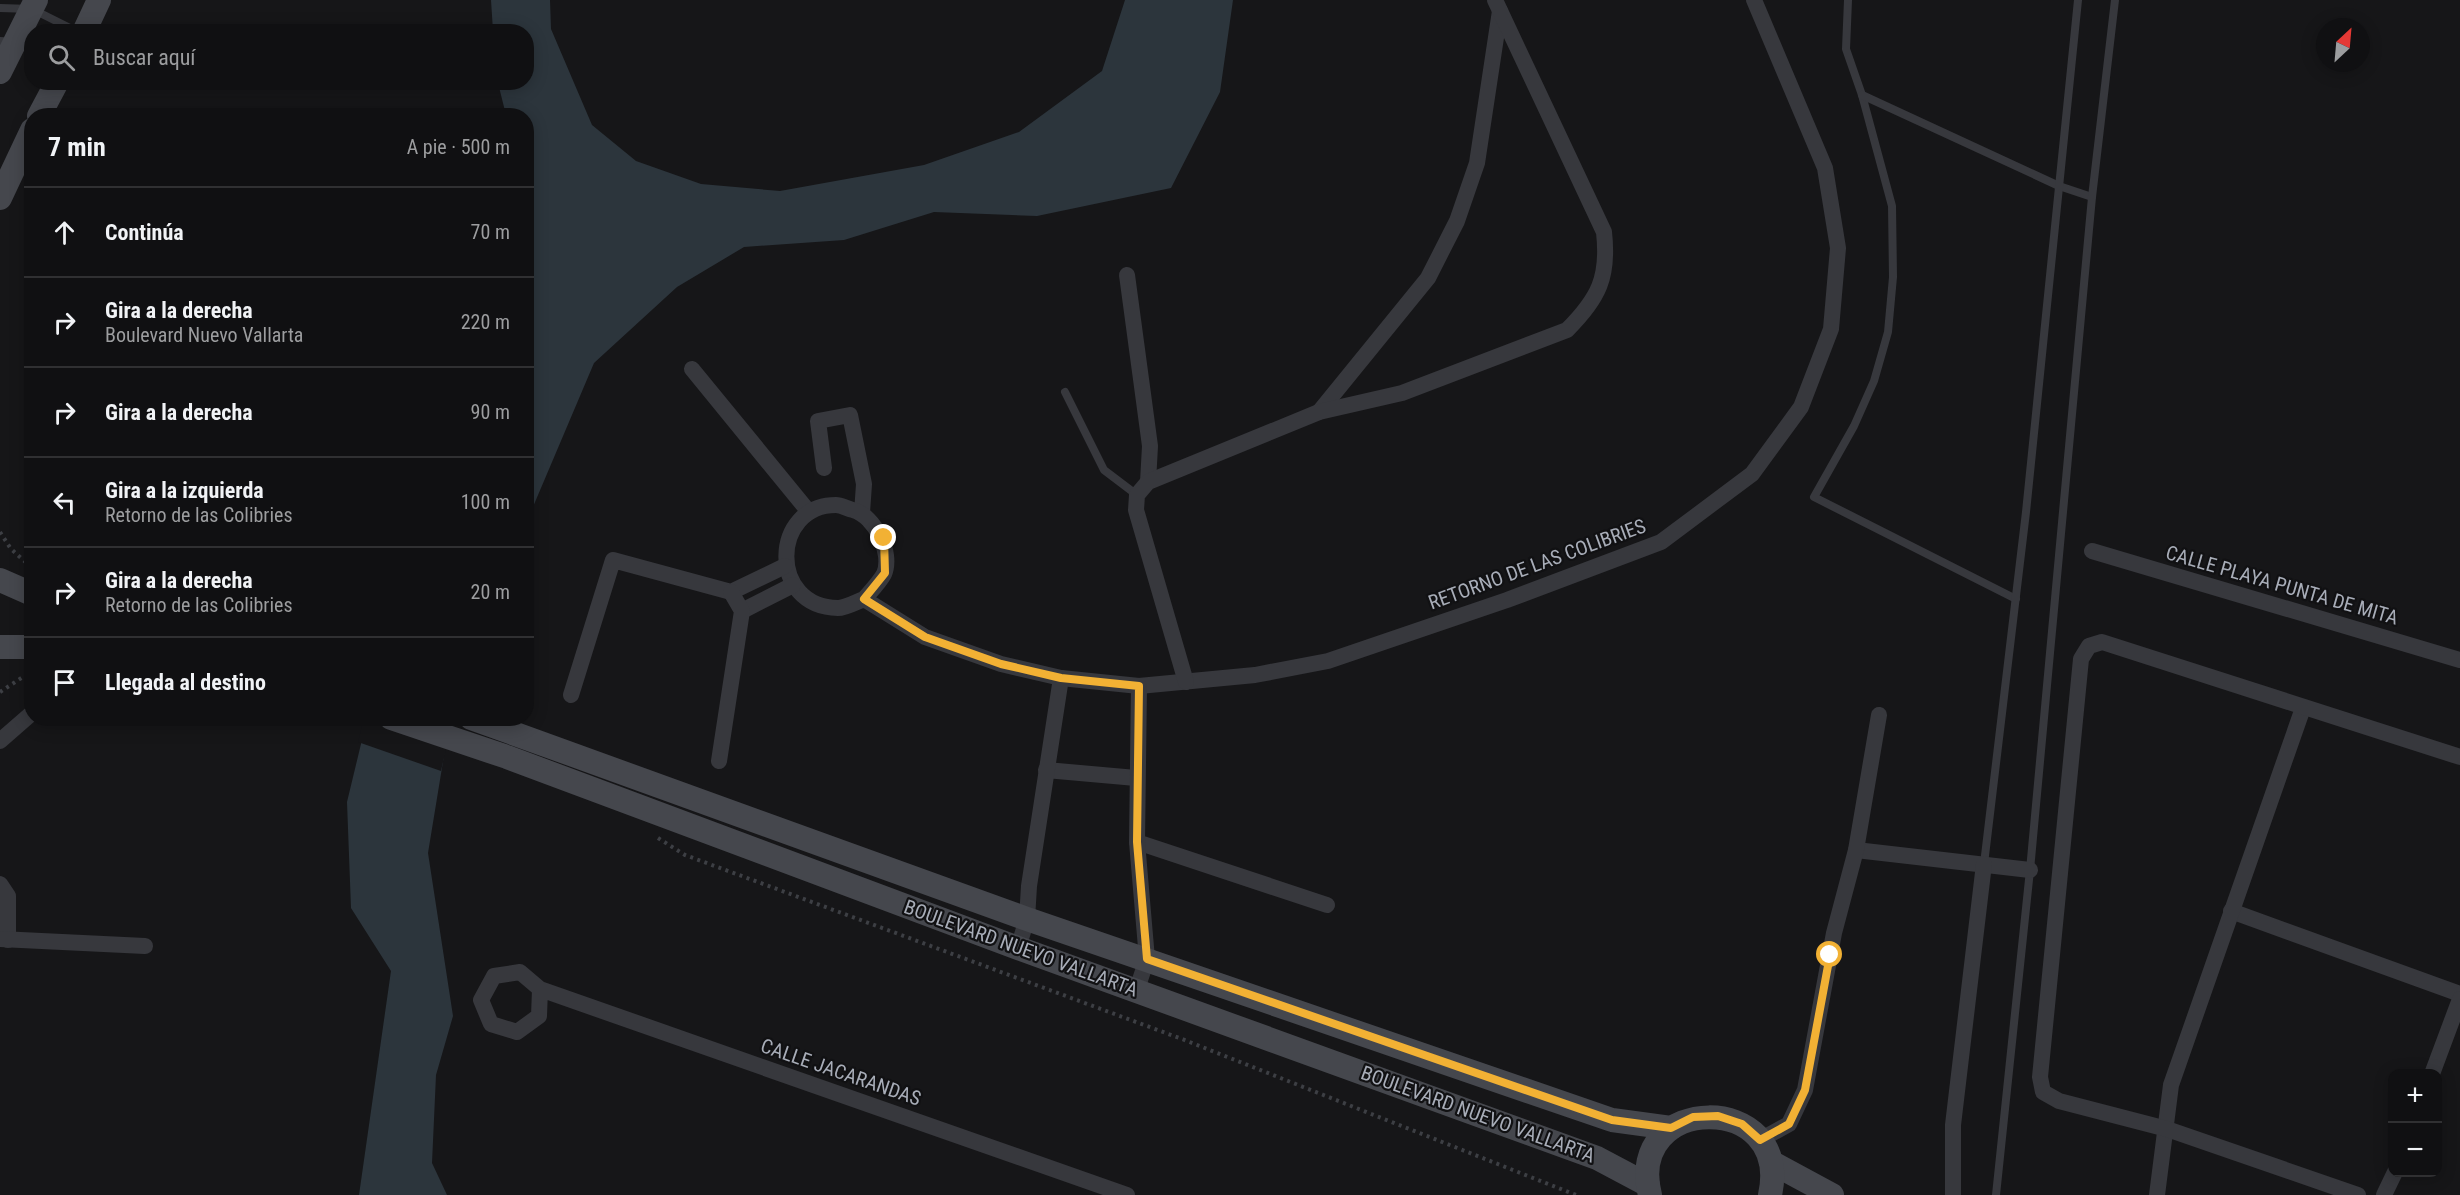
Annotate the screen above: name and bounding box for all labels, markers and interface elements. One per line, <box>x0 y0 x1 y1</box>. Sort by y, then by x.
north arrow <box>2316 18 2370 72</box>
search box <box>24 24 534 90</box>
icon: search <box>45 41 78 74</box>
text: Buscar aquí <box>93 45 196 70</box>
text: 7 min <box>48 132 106 162</box>
text: A pie · 500 m <box>407 135 510 159</box>
icon: ahead <box>48 216 81 249</box>
text: Continúa <box>105 220 184 245</box>
text: 70 m <box>471 220 510 244</box>
text: Gira a la derecha <box>105 298 253 323</box>
icon: right <box>48 306 81 339</box>
text: 220 m <box>461 310 510 334</box>
text: Boulevard Nuevo Vallarta <box>105 323 303 347</box>
icon: right <box>48 396 81 429</box>
text: Gira a la derecha <box>105 400 253 425</box>
text: 90 m <box>471 400 510 424</box>
text: Gira a la izquierda <box>105 478 264 503</box>
icon: left <box>48 486 81 519</box>
text: 100 m <box>461 490 510 514</box>
text: Retorno de las Colibries <box>105 503 293 527</box>
street label: RETORNO DE LAS COLIBRIES <box>1425 513 1649 615</box>
route end <box>870 524 896 550</box>
street label: CALLE PLAYA PUNTA DE MITA <box>2163 540 2401 630</box>
text: Gira a la derecha <box>105 568 253 593</box>
icon: right <box>48 576 81 609</box>
text: 20 m <box>471 580 510 604</box>
text: Retorno de las Colibries <box>105 593 293 617</box>
icon: arrive <box>48 666 81 699</box>
text: Llegada al destino <box>105 670 266 695</box>
street label: BOULEVARD NUEVO VALLARTA <box>901 894 1142 1002</box>
route start <box>1816 941 1842 967</box>
street label: CALLE JACARANDAS <box>758 1033 924 1111</box>
street label: BOULEVARD NUEVO VALLARTA <box>1358 1060 1599 1168</box>
map controls <box>2388 1069 2442 1177</box>
button: + <box>2388 1069 2442 1123</box>
button: − <box>2388 1123 2442 1177</box>

